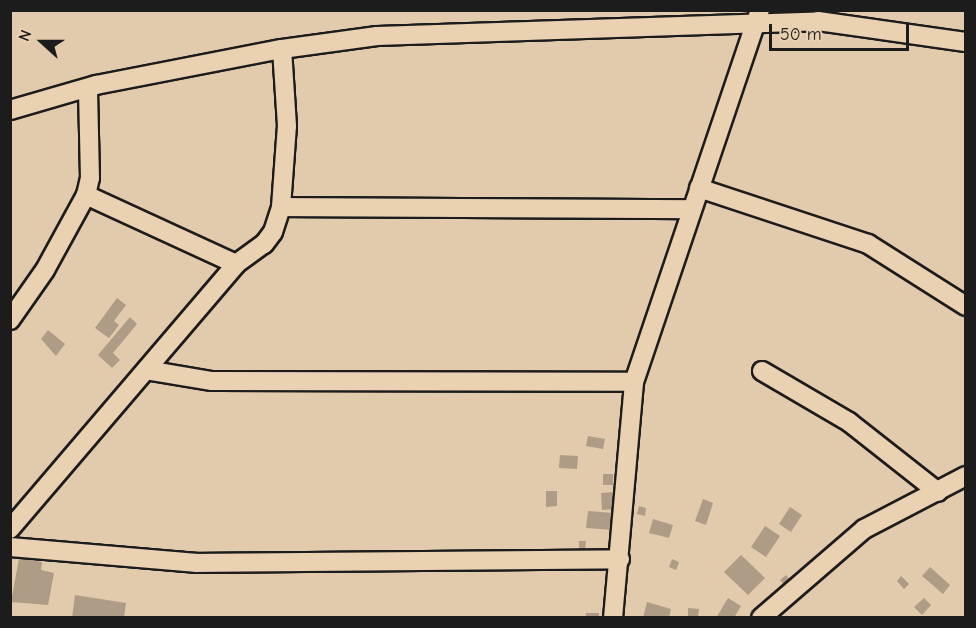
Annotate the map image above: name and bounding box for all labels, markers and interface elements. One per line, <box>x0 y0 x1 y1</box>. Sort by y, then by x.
north arrow <box>12 12 72 72</box>
scale bar <box>772 12 912 50</box>
text: 50 m <box>780 24 822 45</box>
text: N <box>15 27 35 44</box>

